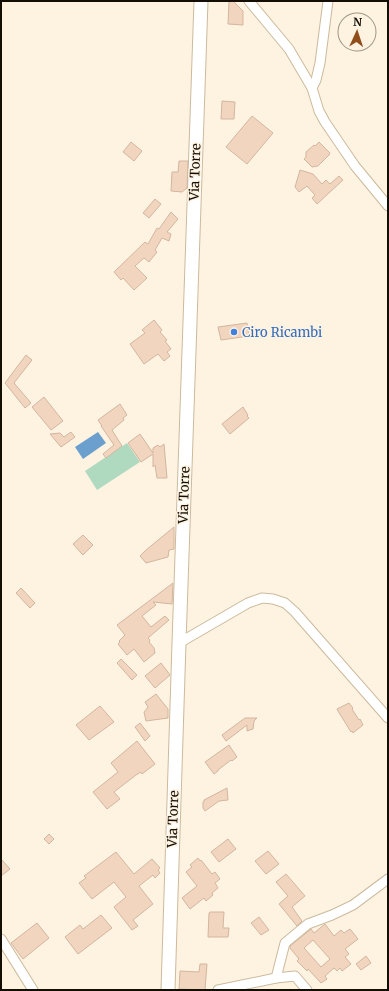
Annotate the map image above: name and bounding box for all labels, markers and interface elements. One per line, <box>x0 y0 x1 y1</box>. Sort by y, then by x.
north arrow <box>337 12 377 52</box>
text: N <box>353 15 363 29</box>
street label: Via Torre <box>185 143 204 202</box>
place label: Ciro Ricambi <box>242 324 322 341</box>
marker: Ciro Ricambi <box>229 327 239 337</box>
street label: Via Torre <box>174 466 193 525</box>
street label: Via Torre <box>163 790 182 849</box>

